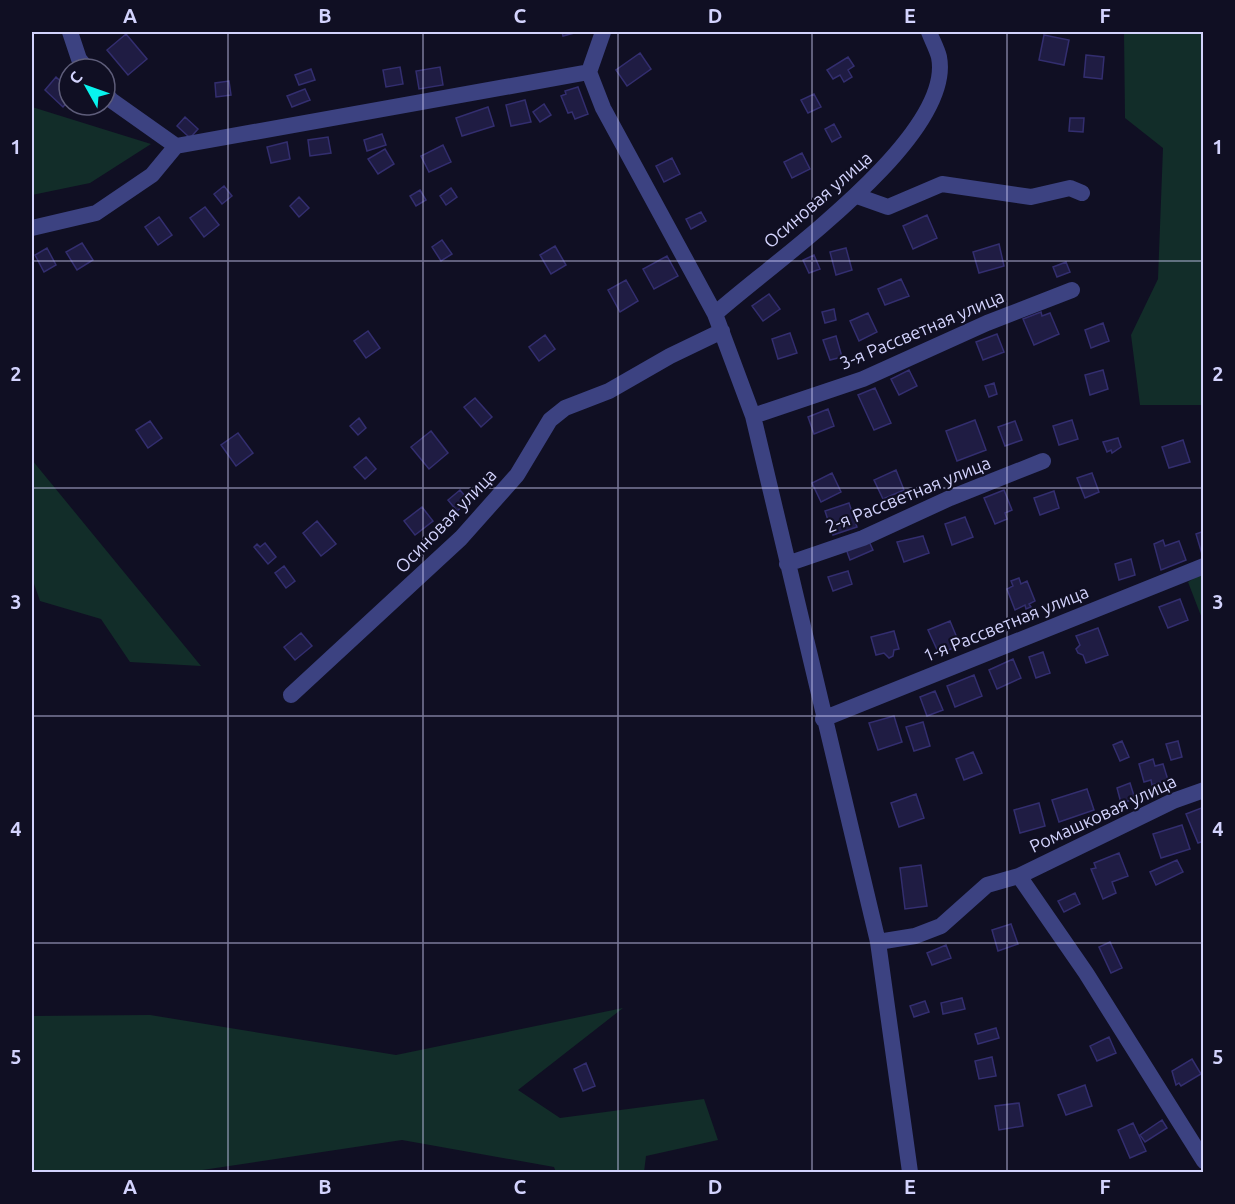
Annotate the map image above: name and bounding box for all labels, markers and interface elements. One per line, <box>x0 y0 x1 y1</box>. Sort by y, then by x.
text: A <box>123 4 137 27</box>
text: B <box>318 4 332 27</box>
text: C <box>514 4 527 27</box>
text: D <box>708 4 722 27</box>
text: E <box>904 4 916 27</box>
text: F <box>1099 4 1111 27</box>
north arrow <box>57 57 117 117</box>
text: С <box>65 68 86 87</box>
text: 1 <box>10 135 22 158</box>
text: 1 <box>1212 135 1224 158</box>
street label: Осиновая улица <box>759 147 875 252</box>
street label: 3-я Рассветная улица <box>836 285 1007 373</box>
text: 2 <box>10 362 22 385</box>
text: 2 <box>1212 362 1224 385</box>
street label: 2-я Рассветная улица <box>822 452 993 536</box>
street label: Осиновая улица <box>391 464 500 576</box>
street label: 1-я Рассветная улица <box>920 581 1091 665</box>
text: 3 <box>10 590 22 613</box>
text: 3 <box>1212 590 1224 613</box>
street label: Ромашковая улица <box>1026 770 1179 856</box>
text: 4 <box>10 817 22 840</box>
text: 4 <box>1212 817 1224 840</box>
text: 5 <box>10 1045 22 1068</box>
text: 5 <box>1212 1045 1224 1068</box>
text: A <box>123 1175 137 1198</box>
text: B <box>318 1175 332 1198</box>
text: C <box>514 1175 527 1198</box>
text: D <box>708 1175 722 1198</box>
text: E <box>904 1175 916 1198</box>
text: F <box>1099 1175 1111 1198</box>

